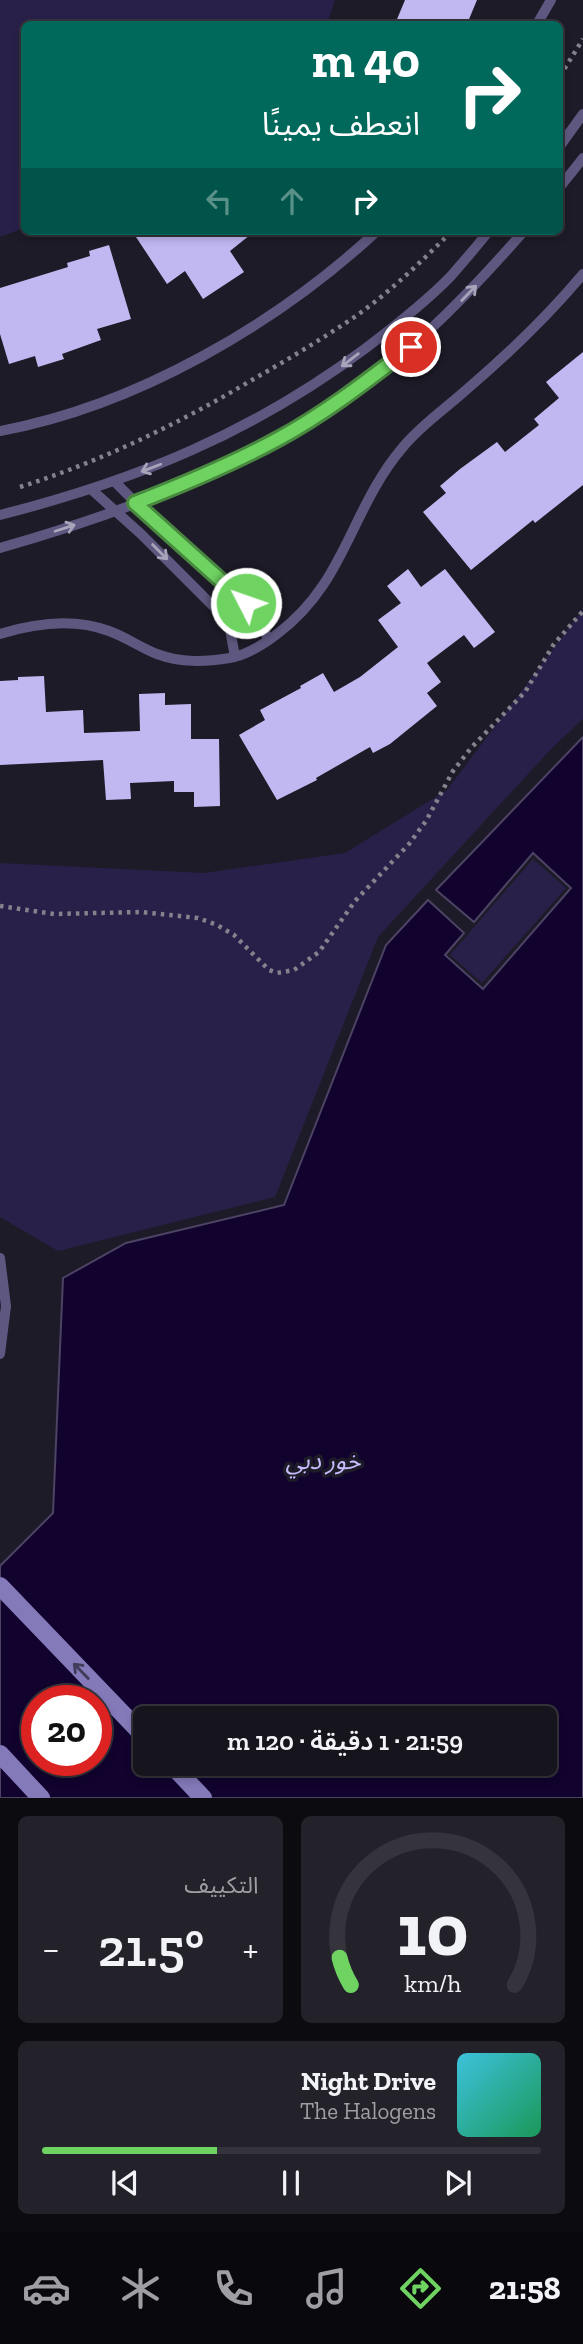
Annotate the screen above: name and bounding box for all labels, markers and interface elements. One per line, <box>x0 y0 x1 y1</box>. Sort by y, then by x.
text: 40 m <box>312 31 420 90</box>
icon: right <box>444 49 535 140</box>
text: انعطف يمينًا <box>262 105 420 143</box>
icon: left <box>200 182 238 220</box>
icon: ahead <box>273 182 311 220</box>
icon: right <box>346 182 384 220</box>
one-way arrow <box>461 284 478 301</box>
pin <box>381 317 441 377</box>
icon: arrive <box>392 328 430 366</box>
one-way arrow <box>341 353 360 368</box>
one-way arrow <box>140 463 162 476</box>
one-way arrow <box>54 521 76 533</box>
one-way arrow <box>152 544 169 561</box>
position arrow <box>209 566 283 640</box>
water label: خور دبي <box>285 1446 361 1479</box>
one-way arrow <box>73 1662 90 1680</box>
speed limit sign: 20 <box>21 1685 112 1776</box>
text: 21:59 · 1 دقيقة · 120 m <box>227 1725 463 1757</box>
text: التكييف <box>184 1871 259 1899</box>
text: 10 <box>397 1887 468 1975</box>
text: 21.5° <box>98 1917 204 1979</box>
text: − <box>42 1926 60 1972</box>
text: + <box>242 1926 258 1972</box>
text: km/h <box>404 1968 461 1998</box>
text: Night Drive <box>301 2065 436 2097</box>
text: The Halogens <box>300 2097 436 2125</box>
icon: previous <box>106 2164 144 2202</box>
icon: pause <box>272 2164 310 2202</box>
icon: next <box>439 2164 477 2202</box>
icon: car <box>22 2264 71 2313</box>
icon: climate <box>116 2264 165 2313</box>
icon: phone <box>209 2264 258 2313</box>
icon: music <box>302 2264 351 2313</box>
icon: directions <box>396 2264 445 2313</box>
text: 21:58 <box>489 2269 561 2307</box>

